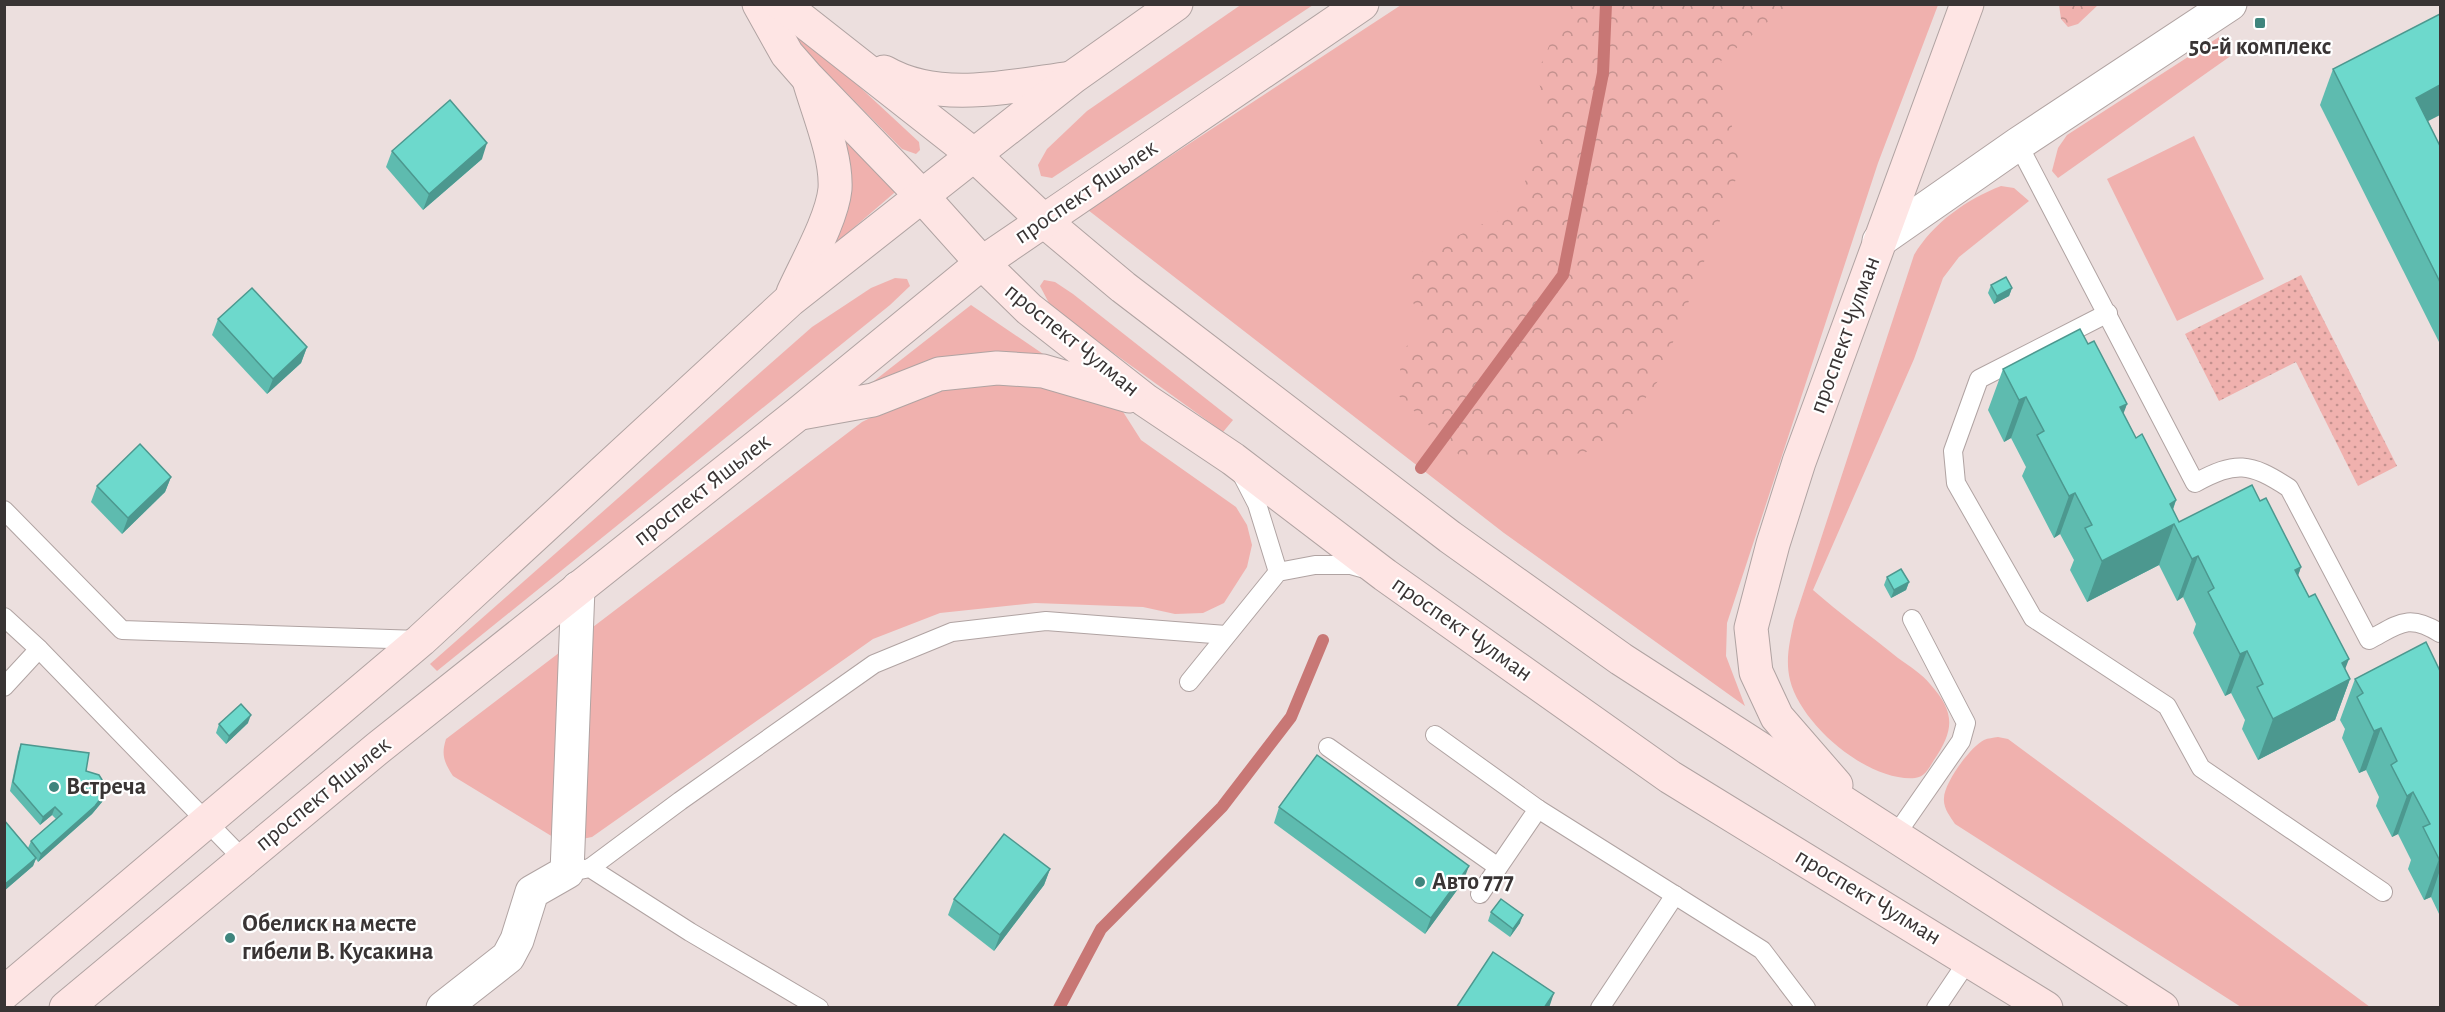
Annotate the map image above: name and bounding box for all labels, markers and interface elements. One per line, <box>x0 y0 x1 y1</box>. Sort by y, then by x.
marker: 50-й комплекс <box>2253 16 2267 30</box>
place label: 50-й комплекс <box>2189 35 2331 59</box>
street label: проспект Яшьлек <box>1010 135 1162 249</box>
street label: проспект Чулман <box>1805 253 1885 417</box>
street label: проспект Чулман <box>1000 279 1144 401</box>
street label: проспект Яшьлек <box>629 429 775 551</box>
street label: проспект Чулман <box>1387 572 1537 686</box>
street label: проспект Яшьлек <box>251 732 395 856</box>
place label: Встреча <box>66 775 146 799</box>
marker: Встреча <box>47 780 61 794</box>
street label: проспект Чулман <box>1791 844 1945 950</box>
place label: Авто 777 <box>1432 870 1514 894</box>
marker: Авто 777 <box>1413 875 1427 889</box>
place label: Обелиск на месте гибели В. Кусакина <box>242 912 433 964</box>
marker: Обелиск на месте гибели В. Кусакина <box>223 931 237 945</box>

